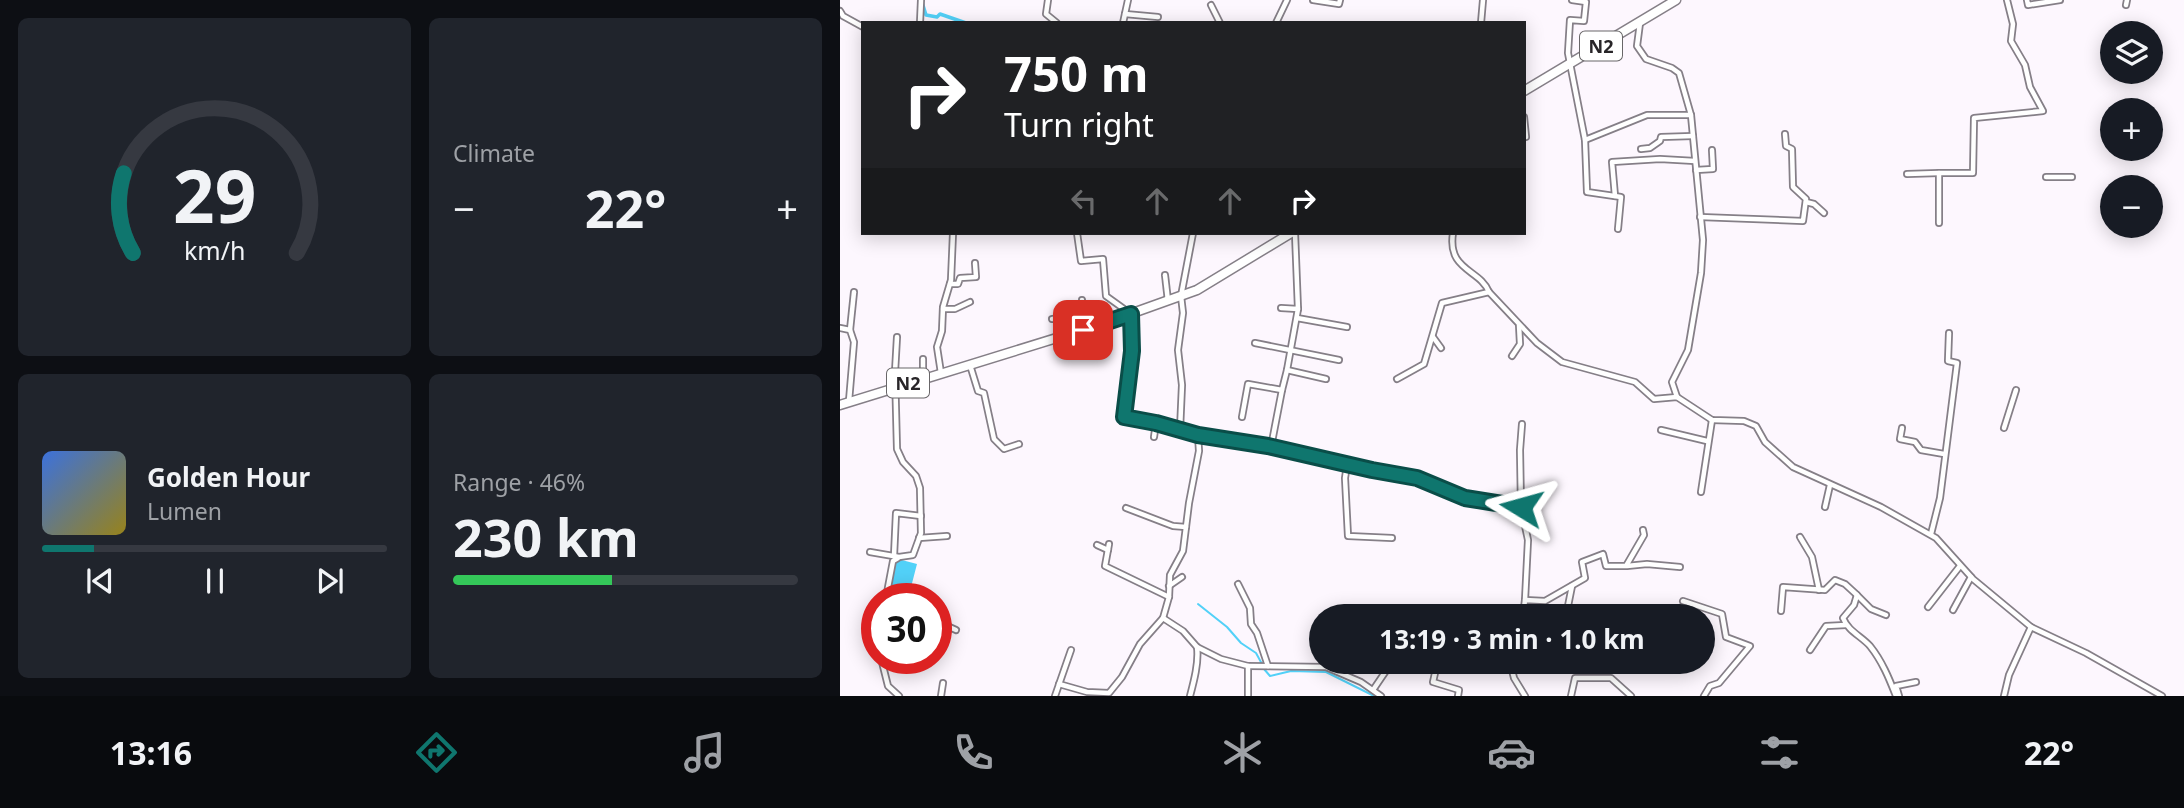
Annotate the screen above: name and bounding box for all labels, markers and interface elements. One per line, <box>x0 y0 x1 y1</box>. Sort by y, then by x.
map controls <box>2100 21 2163 238</box>
button: layers <box>2100 21 2163 84</box>
road number: N2 <box>1580 32 1622 60</box>
text: 750 m <box>1004 40 1149 106</box>
icon: right <box>889 49 980 140</box>
button: + <box>2100 98 2163 161</box>
text: Turn right <box>1004 103 1154 146</box>
text: Climate <box>453 137 535 169</box>
text: 29 <box>173 145 256 244</box>
text: 22° <box>585 172 666 243</box>
button: − <box>2100 175 2163 238</box>
text: − <box>453 182 475 234</box>
text: + <box>776 182 798 234</box>
icon: left <box>1065 182 1103 220</box>
icon: ahead <box>1138 182 1176 220</box>
icon: ahead <box>1211 182 1249 220</box>
icon: right <box>1284 182 1322 220</box>
text: km/h <box>184 233 245 267</box>
pin <box>1053 300 1113 360</box>
icon: arrive <box>1064 311 1102 349</box>
road number: N2 <box>887 368 929 398</box>
text: Golden Hour <box>147 459 310 495</box>
text: Range · 46% <box>453 466 585 498</box>
position arrow <box>1484 470 1558 544</box>
text: Lumen <box>147 495 222 527</box>
text: 230 km <box>453 501 639 572</box>
icon: previous <box>81 562 119 600</box>
icon: pause <box>196 562 234 600</box>
icon: next <box>311 562 349 600</box>
speed limit sign: 30 <box>861 583 952 674</box>
text: 13:19 · 3 min · 1.0 km <box>1379 621 1645 657</box>
icon: directions <box>412 728 461 777</box>
icon: music <box>680 728 729 777</box>
icon: phone <box>949 728 998 777</box>
icon: climate <box>1218 728 1267 777</box>
icon: car <box>1487 728 1536 777</box>
icon: filters <box>1755 728 1804 777</box>
text: 13:16 <box>110 731 192 774</box>
text: 22° <box>2024 731 2074 774</box>

